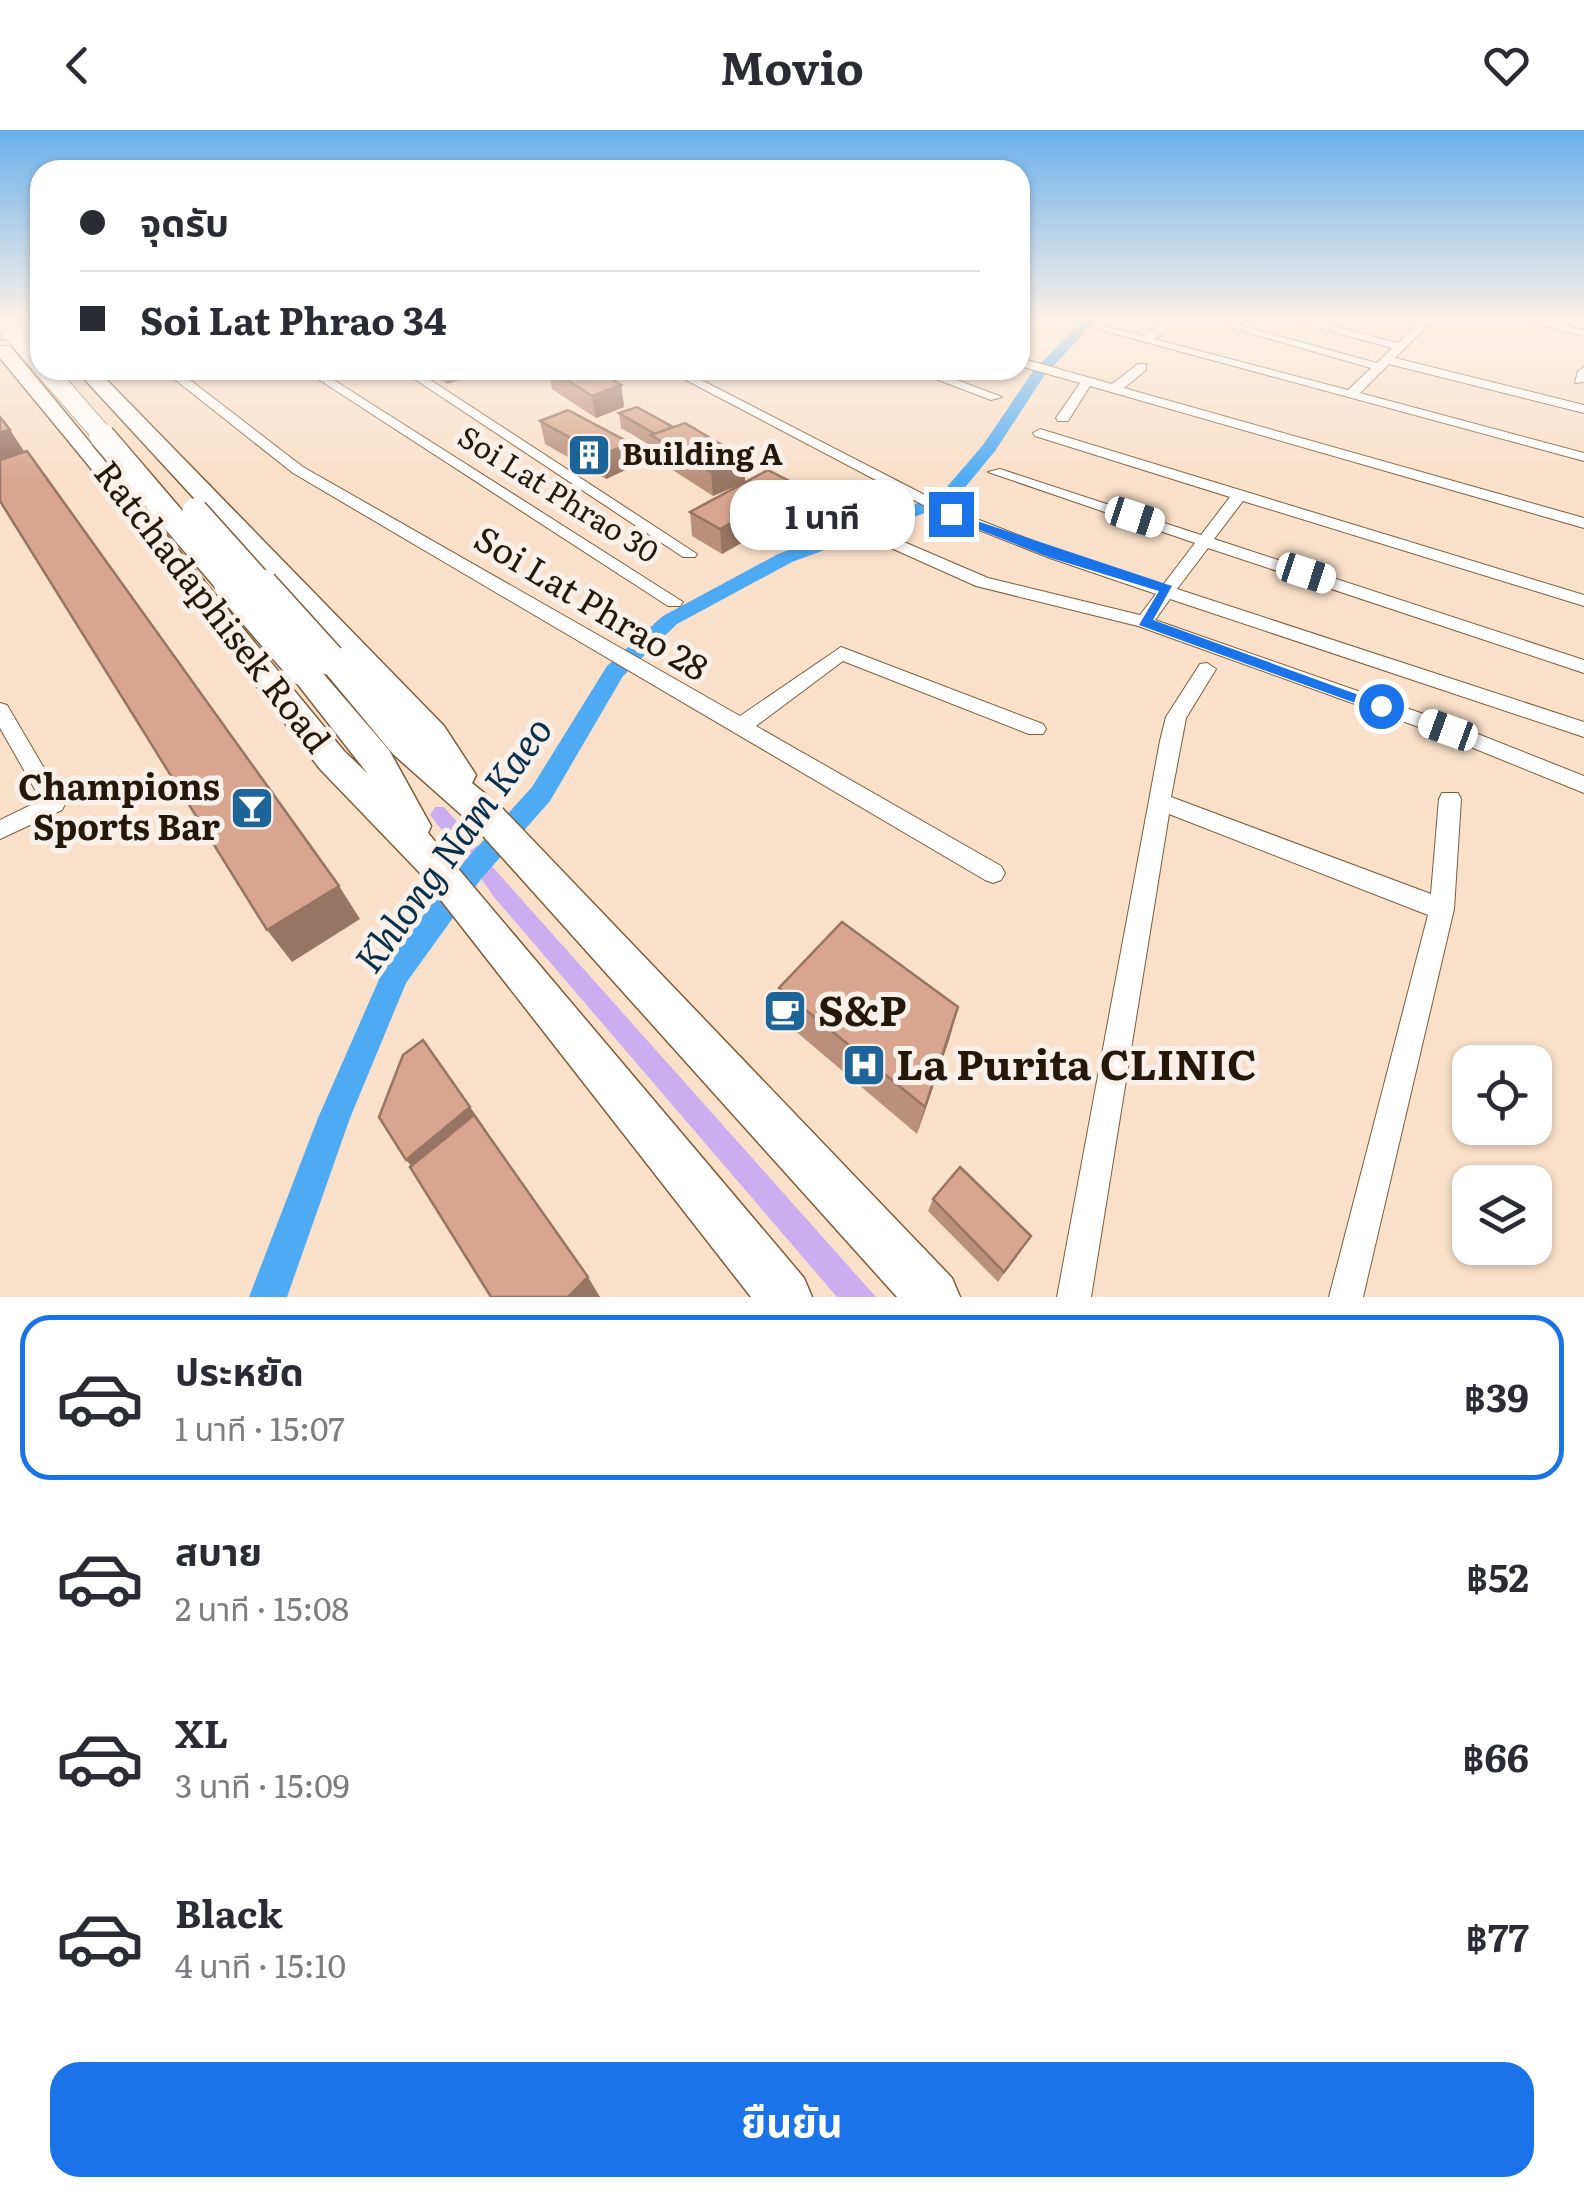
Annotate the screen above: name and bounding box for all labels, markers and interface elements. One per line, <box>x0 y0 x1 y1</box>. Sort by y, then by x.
text: Movio <box>720 32 864 99</box>
icon: back <box>50 38 105 93</box>
icon: heart <box>1479 38 1534 93</box>
text: จุดรับ <box>140 192 229 249</box>
text: Soi Lat Phrao 34 <box>140 290 447 347</box>
street label: Soi Lat Phrao 30 <box>451 413 668 572</box>
place label: Building A <box>622 430 783 474</box>
building icon: Building A <box>566 432 612 478</box>
street label: Ratchadaphisek Road <box>84 448 345 762</box>
callout: 1 นาที <box>731 479 916 549</box>
text: 1 นาที <box>785 491 860 539</box>
route end <box>929 492 974 537</box>
car <box>1102 493 1168 541</box>
street label: Soi Lat Phrao 28 <box>466 511 720 692</box>
car <box>1273 549 1339 597</box>
route start <box>1359 684 1404 729</box>
water label: Khlong Nam Kaeo <box>339 703 564 983</box>
car <box>1415 706 1481 754</box>
place label: Champions Sports Bar <box>18 759 220 851</box>
bar icon: Champions Sports Bar <box>229 785 275 831</box>
place label: S&P <box>818 977 906 1039</box>
cafe icon: S&P <box>762 988 808 1034</box>
place label: La Purita CLINIC <box>896 1031 1257 1093</box>
hospital icon: La Purita CLINIC <box>841 1042 887 1088</box>
map controls <box>1452 1045 1552 1265</box>
button: locate <box>1452 1045 1552 1145</box>
button: layers <box>1452 1165 1552 1265</box>
text: ประหยัด <box>175 1341 304 1398</box>
icon: car <box>55 1353 145 1443</box>
text: ฿39 <box>1464 1367 1529 1424</box>
text: 1 นาที · 15:07 <box>175 1403 345 1451</box>
text: สบาย <box>175 1521 262 1578</box>
icon: car <box>55 1533 145 1623</box>
text: ฿52 <box>1466 1547 1529 1604</box>
text: 2 นาที · 15:08 <box>175 1583 349 1631</box>
text: XL <box>175 1703 228 1760</box>
icon: car <box>55 1713 145 1803</box>
text: ฿66 <box>1463 1727 1529 1784</box>
text: 3 นาที · 15:09 <box>175 1760 349 1808</box>
text: Black <box>175 1883 283 1940</box>
icon: car <box>55 1893 145 1983</box>
text: ฿77 <box>1466 1907 1529 1964</box>
text: 4 นาที · 15:10 <box>175 1940 346 1988</box>
button: ยืนยัน <box>50 2062 1534 2177</box>

